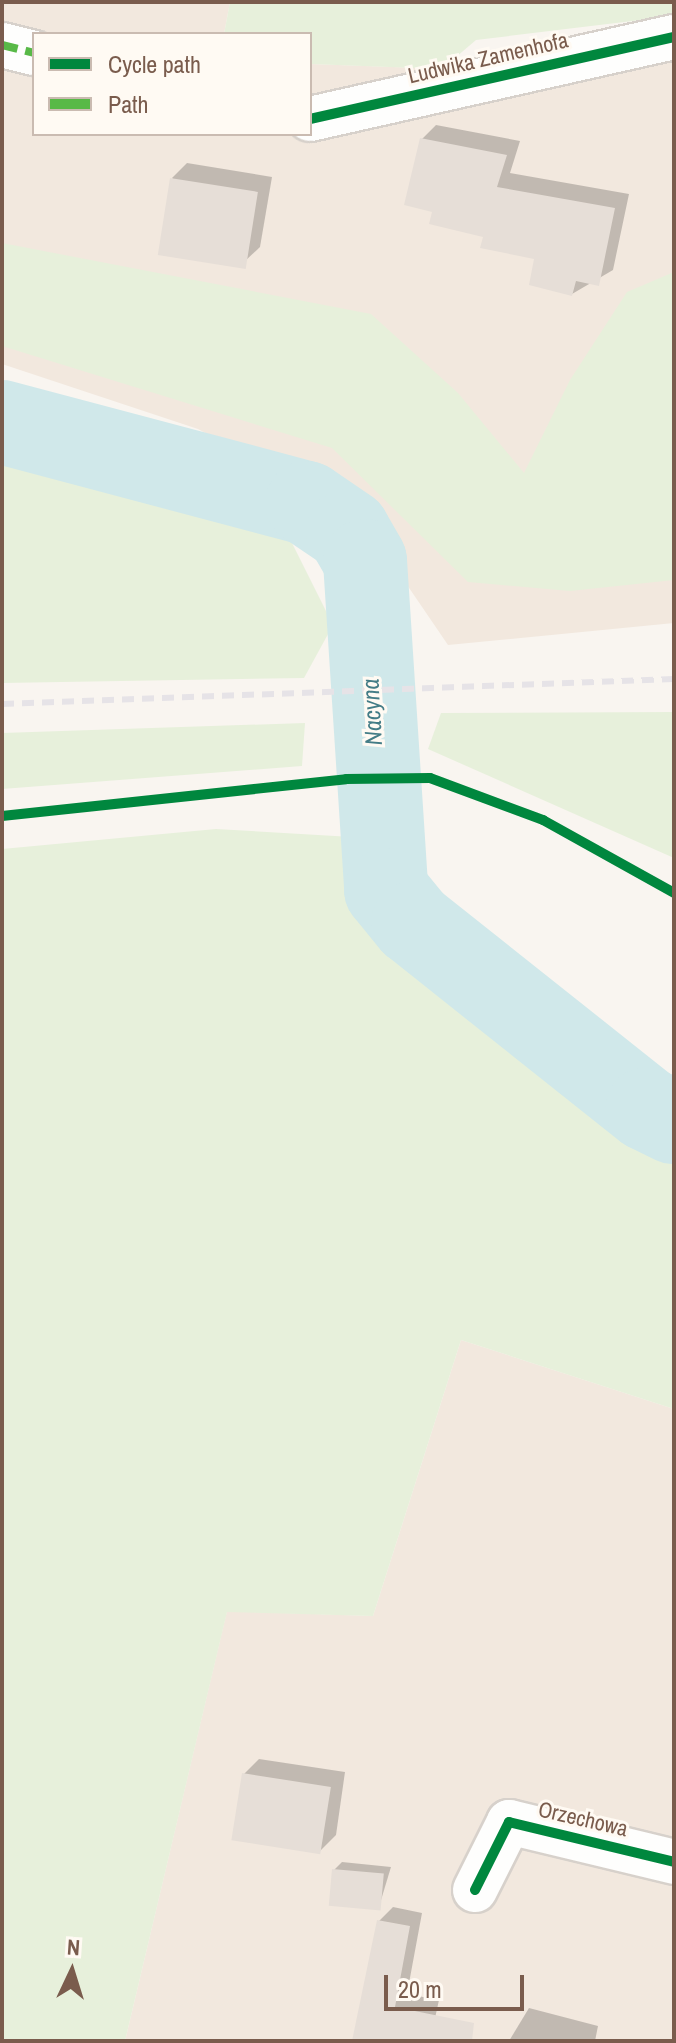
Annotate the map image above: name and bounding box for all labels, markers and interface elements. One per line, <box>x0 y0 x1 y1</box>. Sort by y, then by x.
street label: Ludwika Zamenhofa <box>405 27 571 89</box>
legend <box>32 32 312 136</box>
text: Cycle path <box>108 48 201 80</box>
text: Path <box>108 88 149 120</box>
water label: Nacyna <box>356 678 388 746</box>
street label: Orzechowa <box>536 1796 630 1842</box>
north arrow <box>32 1931 112 2011</box>
text: N <box>66 1932 81 1962</box>
scale bar <box>388 1959 528 2009</box>
text: 20 m <box>398 1973 442 2005</box>

